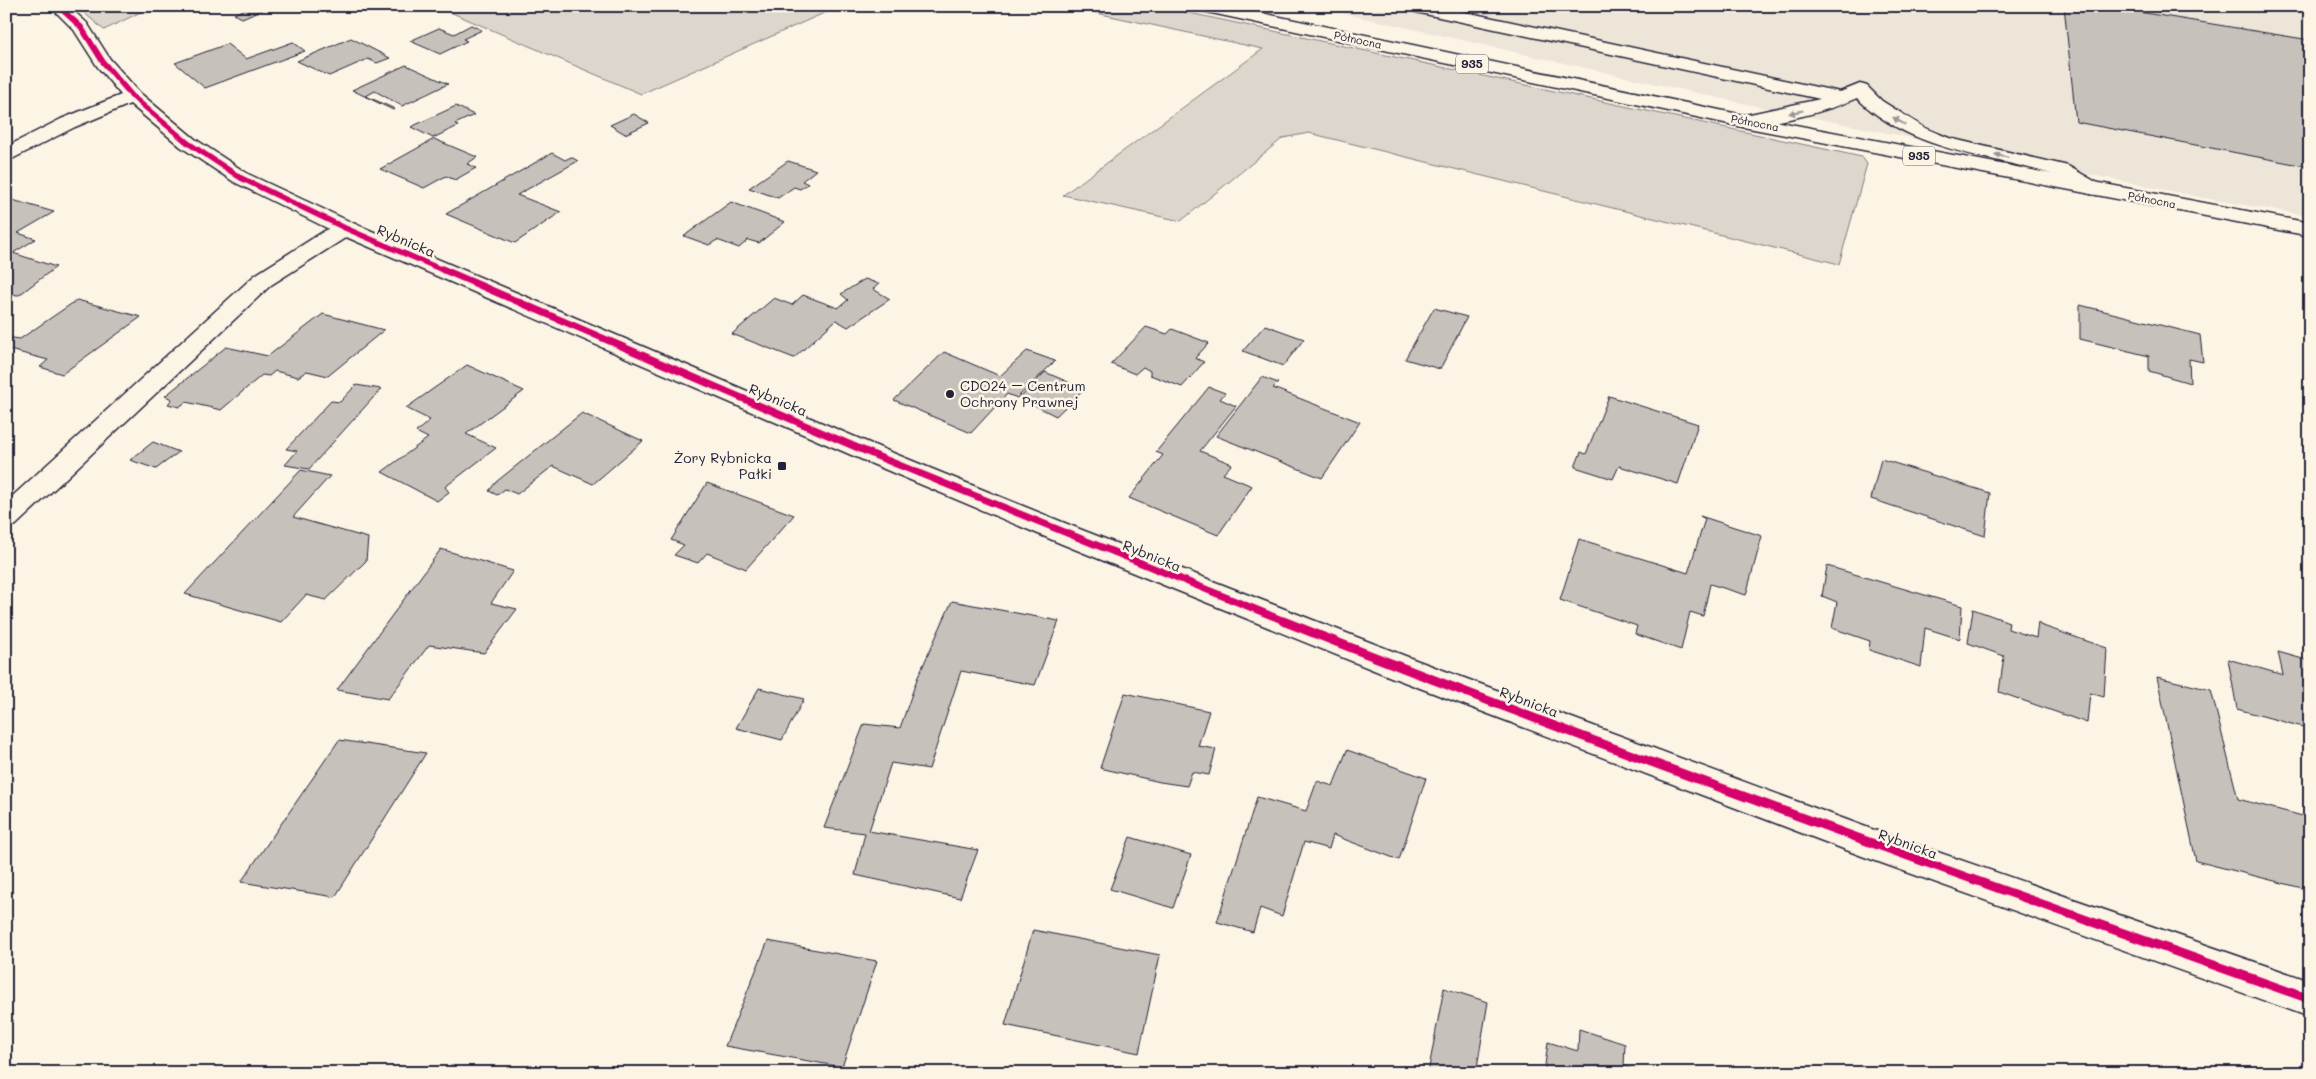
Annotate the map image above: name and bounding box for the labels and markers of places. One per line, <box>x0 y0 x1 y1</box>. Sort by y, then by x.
place label: CDO24 – Centrum Ochrony Prawnej <box>960 376 1086 411</box>
marker: CDO24 – Centrum Ochrony Prawnej <box>944 388 956 400</box>
place label: Żory Rybnicka Pałki <box>674 448 772 483</box>
marker: Żory Rybnicka Pałki <box>776 460 788 472</box>

